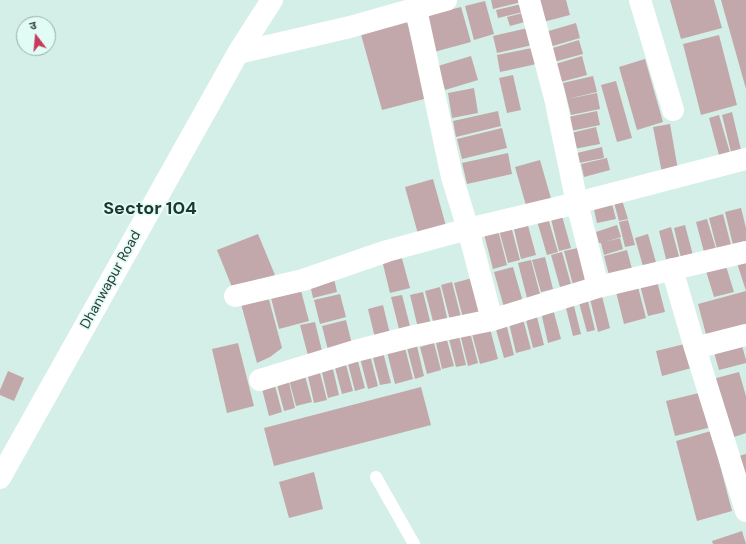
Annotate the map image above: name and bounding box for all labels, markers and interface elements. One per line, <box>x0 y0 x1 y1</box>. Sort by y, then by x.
north arrow <box>16 16 56 56</box>
text: उ <box>28 18 38 33</box>
district label: Sector 104 <box>103 198 197 220</box>
street label: Dhanwapur Road <box>77 228 145 332</box>

